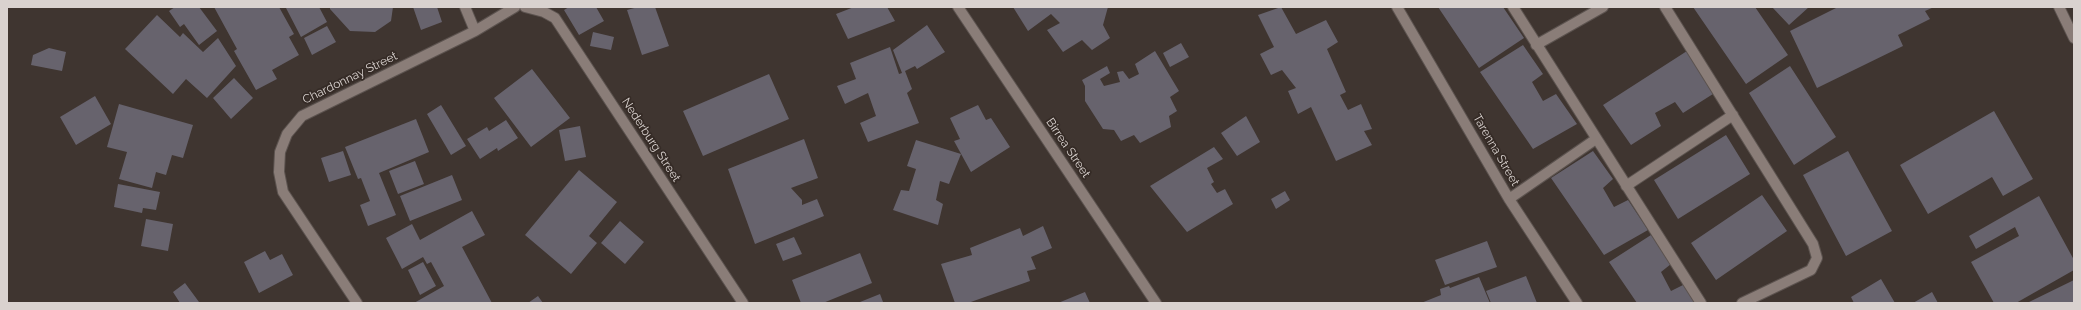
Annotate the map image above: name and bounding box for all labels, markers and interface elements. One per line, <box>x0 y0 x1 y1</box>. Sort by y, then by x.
street label: Chardonnay Street <box>300 49 400 107</box>
street label: Nederburg Street <box>618 95 684 185</box>
street label: Tarenna Street <box>1470 112 1522 188</box>
street label: Birrea Street <box>1043 115 1093 181</box>

